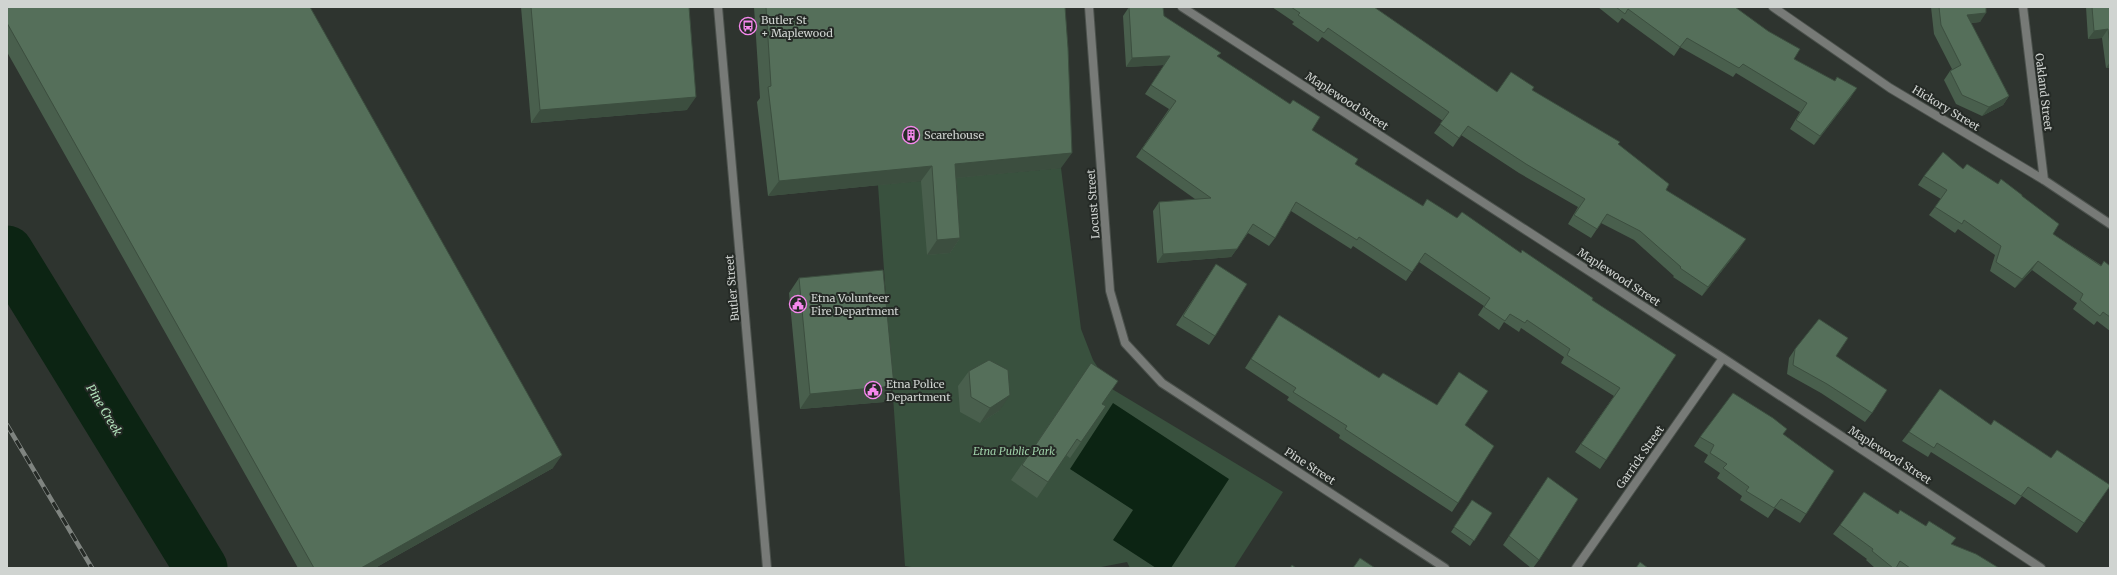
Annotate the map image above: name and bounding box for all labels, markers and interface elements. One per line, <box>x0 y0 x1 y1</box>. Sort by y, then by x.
place label: Butler St + Maplewood <box>761 13 833 40</box>
bus stop icon: Butler St + Maplewood <box>738 16 758 36</box>
street label: Oakland Street <box>2032 52 2056 132</box>
street label: Maplewood Street <box>1303 69 1392 133</box>
street label: Hickory Street <box>1910 82 1983 134</box>
building icon: Scarehouse <box>901 125 921 145</box>
place label: Scarehouse <box>924 128 984 142</box>
street label: Locust Street <box>1084 168 1102 239</box>
street label: Maplewood Street <box>1575 245 1664 309</box>
street label: Butler Street <box>722 254 742 322</box>
place label: Etna Volunteer Fire Department <box>811 291 899 318</box>
public building icon: Etna Volunteer Fire Department <box>788 294 808 314</box>
place label: Etna Police Department <box>886 377 951 404</box>
public building icon: Etna Police Department <box>863 380 883 400</box>
water label: Pine Creek <box>83 381 126 439</box>
street label: Garrick Street <box>1613 422 1667 491</box>
street label: Maplewood Street <box>1846 423 1935 487</box>
park label: Etna Public Park <box>973 444 1055 458</box>
street label: Pine Street <box>1282 444 1339 488</box>

